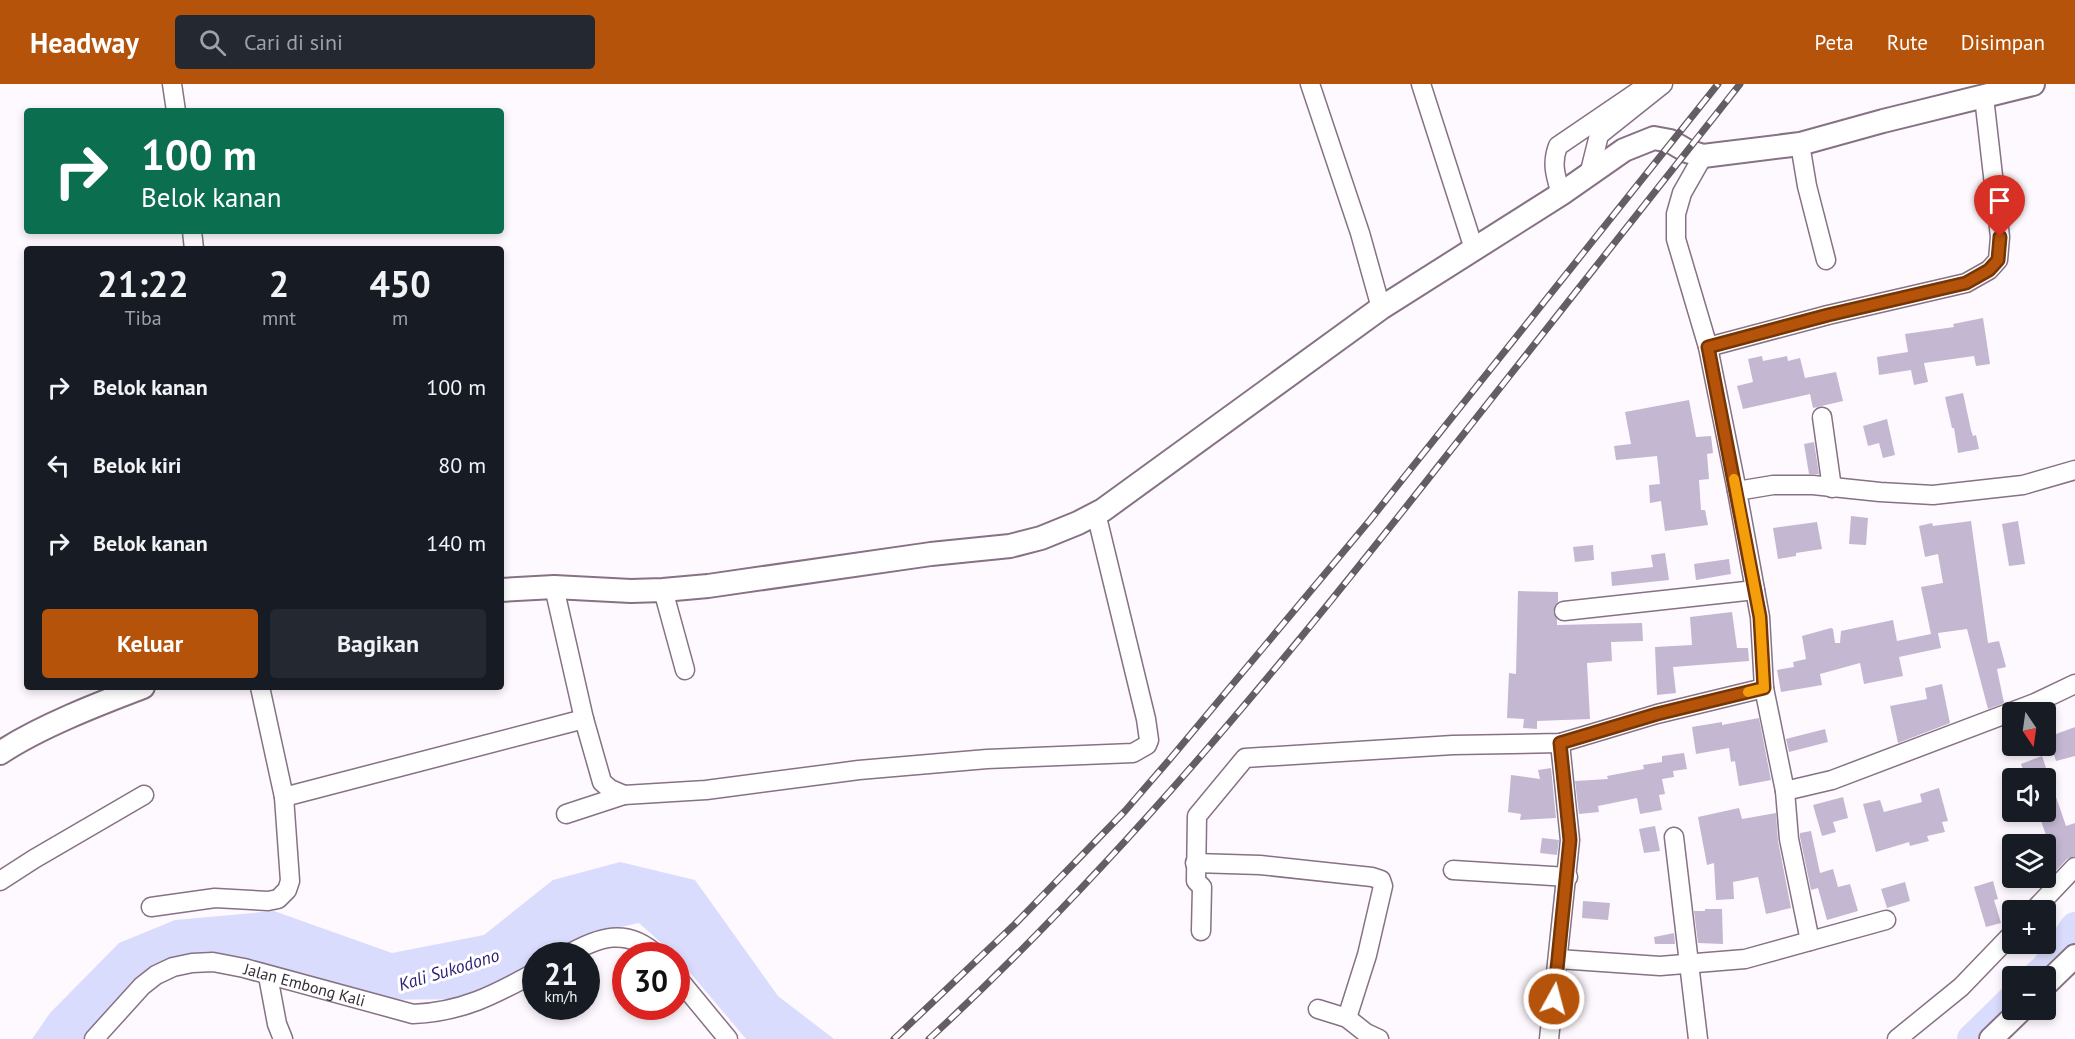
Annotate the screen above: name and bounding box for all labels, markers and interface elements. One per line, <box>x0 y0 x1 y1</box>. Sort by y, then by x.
search box <box>175 15 595 69</box>
text: Headway <box>30 24 139 61</box>
icon: search <box>196 26 229 59</box>
text: Cari di sini <box>244 28 343 56</box>
text: Peta <box>1814 29 1854 56</box>
text: Rute <box>1887 29 1928 56</box>
text: Disimpan <box>1961 29 2045 56</box>
text: 100 m <box>141 127 257 182</box>
icon: right <box>42 132 120 210</box>
pin <box>1974 175 2025 237</box>
text: Belok kanan <box>141 180 281 214</box>
icon: arrive <box>1983 184 2016 217</box>
text: 21:22 <box>97 260 189 307</box>
text: 2 <box>269 260 289 307</box>
text: 450 <box>369 260 431 307</box>
text: Tiba <box>124 305 162 331</box>
text: mnt <box>262 305 296 331</box>
text: m <box>392 305 408 331</box>
icon: right <box>42 371 75 404</box>
text: Belok kanan <box>93 373 208 401</box>
text: 100 m <box>426 373 486 401</box>
icon: left <box>42 449 75 482</box>
text: Belok kiri <box>93 451 182 479</box>
text: 80 m <box>438 451 486 479</box>
icon: right <box>42 527 75 560</box>
text: Belok kanan <box>93 529 208 557</box>
text: 140 m <box>426 529 486 557</box>
button: Keluar <box>42 609 258 678</box>
button: Bagikan <box>270 609 486 678</box>
north arrow <box>2002 702 2056 756</box>
map controls <box>2002 702 2056 1020</box>
button: sound <box>2002 768 2056 822</box>
button: layers <box>2002 834 2056 888</box>
button: + <box>2002 900 2056 954</box>
speed limit sign: 30 <box>612 942 690 1020</box>
water label: Kali Sukodono <box>396 943 502 996</box>
text: 21 <box>544 954 578 993</box>
street label: Jalan Embong Kali <box>241 958 368 1011</box>
button: − <box>2002 966 2056 1020</box>
position arrow <box>1522 967 1586 1031</box>
text: km/h <box>545 987 577 1006</box>

